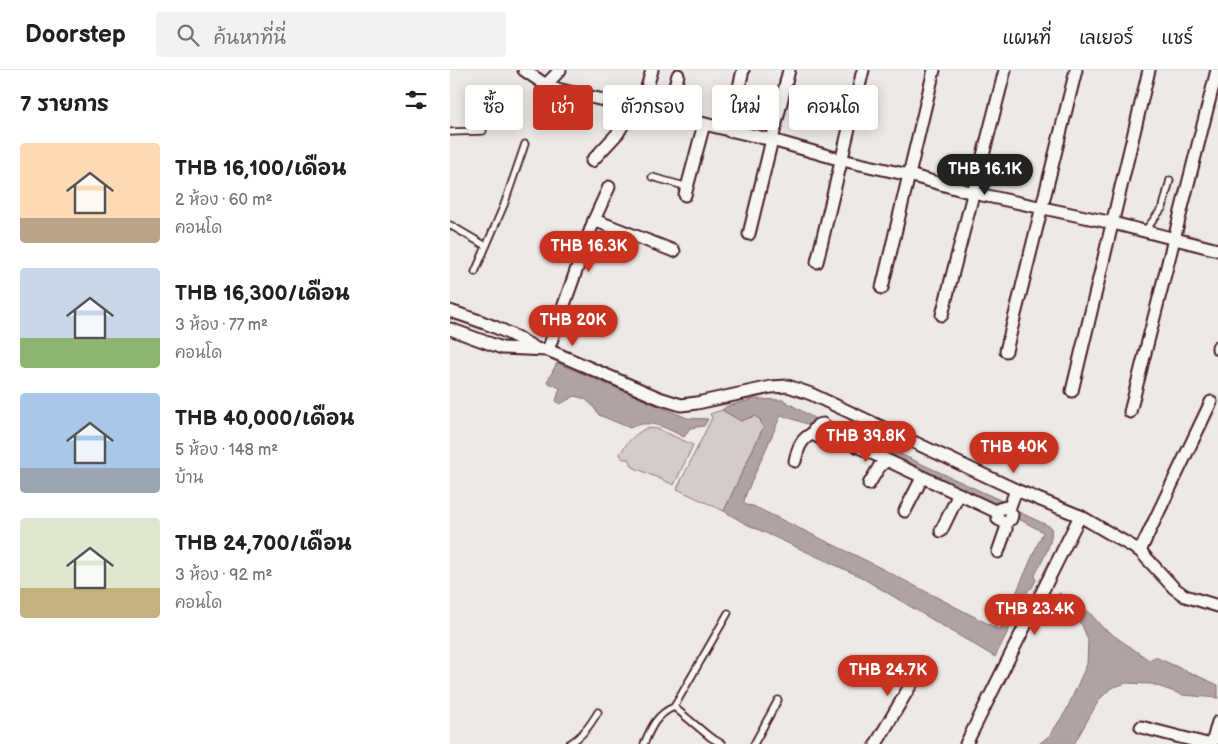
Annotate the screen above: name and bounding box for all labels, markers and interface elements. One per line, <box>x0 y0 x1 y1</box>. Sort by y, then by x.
search box <box>156 12 506 57</box>
text: Doorstep <box>25 20 126 49</box>
icon: search <box>174 21 202 49</box>
text: ค้นหาที่นี่ <box>214 27 286 50</box>
text: แผนที่ <box>1003 28 1051 49</box>
text: เลเยอร์ <box>1079 28 1133 49</box>
text: แชร์ <box>1161 28 1193 49</box>
chip: ซื้อ <box>465 85 523 130</box>
chip: เช่า <box>533 85 593 130</box>
chip: ตัวกรอง <box>603 85 702 130</box>
chip: ใหม่ <box>712 85 779 130</box>
chip: คอนโด <box>789 85 878 130</box>
icon: filters <box>402 86 430 114</box>
text: 7 รายการ <box>20 92 109 117</box>
pin: THB 16.1K <box>928 154 1042 196</box>
text: THB 16,100/เดือน <box>175 156 346 181</box>
text: THB 16.1K <box>948 160 1022 179</box>
icon: home <box>60 163 120 223</box>
text: 2 ห้อง · 60 m² <box>175 191 272 210</box>
text: คอนโด <box>175 219 222 238</box>
pin: THB 16.3K <box>532 230 646 273</box>
text: THB 16.3K <box>551 237 627 256</box>
text: THB 16,300/เดือน <box>175 281 350 306</box>
icon: home <box>60 288 120 348</box>
pin: THB 20K <box>527 304 619 347</box>
text: THB 20K <box>540 311 606 330</box>
text: 3 ห้อง · 77 m² <box>175 316 268 335</box>
text: คอนโด <box>175 344 222 363</box>
text: THB 40,000/เดือน <box>175 406 355 431</box>
icon: home <box>60 413 120 473</box>
pin: THB 39.8K <box>809 420 923 463</box>
text: THB 39.8K <box>826 427 906 446</box>
pin: THB 40K <box>968 432 1060 474</box>
text: THB 40K <box>981 438 1047 457</box>
text: 5 ห้อง · 148 m² <box>175 441 278 460</box>
text: บ้าน <box>175 469 203 488</box>
text: THB 24,700/เดือน <box>175 531 352 556</box>
icon: home <box>60 538 120 598</box>
text: 3 ห้อง · 92 m² <box>175 566 272 585</box>
text: คอนโด <box>175 594 222 613</box>
pin: THB 23.4K <box>978 594 1092 636</box>
text: THB 23.4K <box>996 600 1074 619</box>
pin: THB 24.7K <box>831 654 945 697</box>
text: THB 24.7K <box>849 661 927 680</box>

